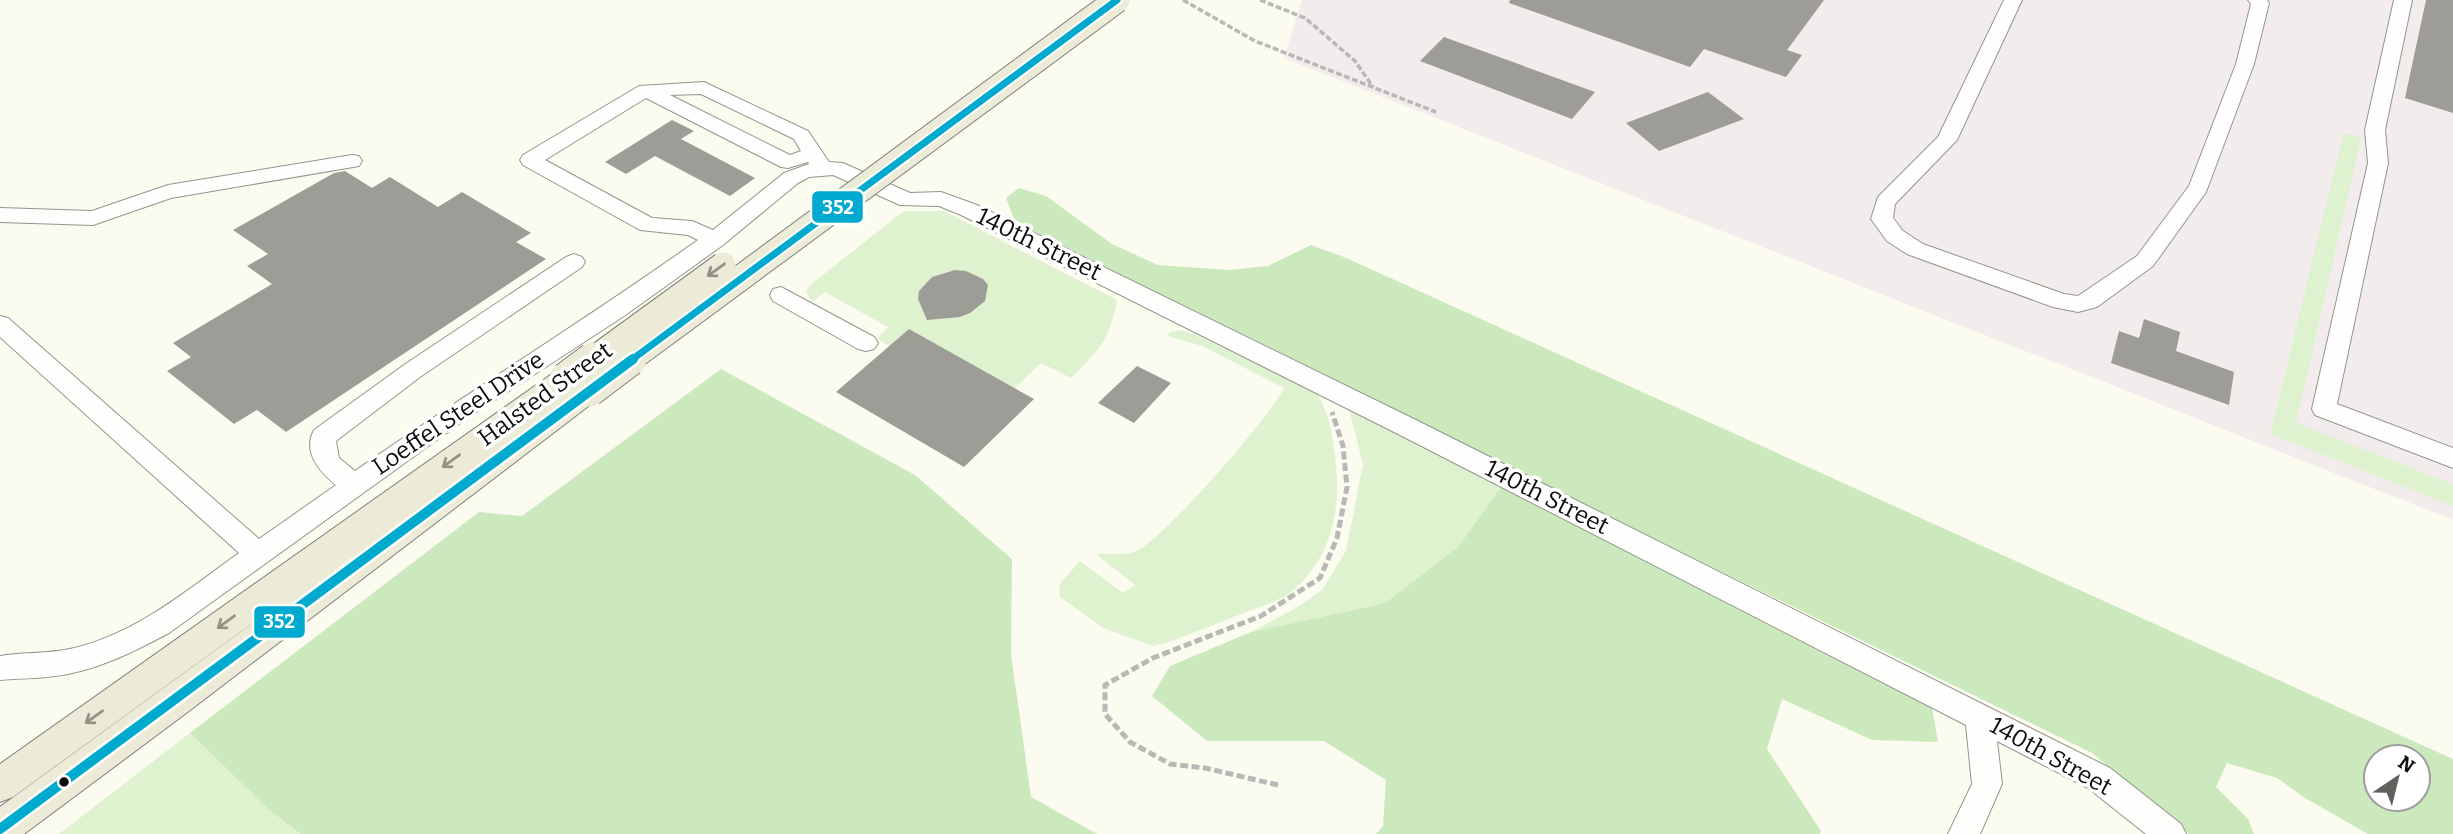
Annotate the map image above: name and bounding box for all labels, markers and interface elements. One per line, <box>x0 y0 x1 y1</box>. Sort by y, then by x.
line badge: 352 <box>811 190 864 224</box>
text: 352 <box>822 196 854 219</box>
street label: 140th Street <box>972 202 1106 286</box>
one-way arrow <box>707 263 726 277</box>
street label: Halsted Street <box>473 336 618 452</box>
street label: Loeffel Steel Drive <box>367 345 549 481</box>
one-way arrow <box>442 454 461 468</box>
street label: 140th Street <box>1480 454 1614 540</box>
line badge: 352 <box>253 605 306 639</box>
text: 352 <box>263 610 295 633</box>
one-way arrow <box>217 615 236 629</box>
one-way arrow <box>85 710 104 724</box>
street label: 140th Street <box>1985 711 2117 801</box>
north arrow <box>2362 743 2432 813</box>
text: N <box>2394 751 2419 778</box>
unlabelled marker <box>57 775 71 789</box>

